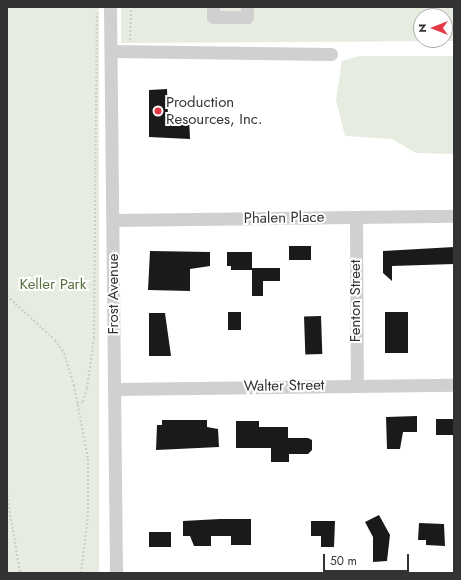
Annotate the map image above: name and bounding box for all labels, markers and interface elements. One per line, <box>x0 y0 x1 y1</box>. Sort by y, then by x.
north arrow <box>413 8 453 48</box>
text: N <box>414 24 430 32</box>
place label: Production Resources, Inc. <box>166 93 262 128</box>
marker: Production Resources, Inc. <box>153 106 163 116</box>
street label: Phalen Place <box>244 208 324 228</box>
street label: Frost Avenue <box>105 253 123 335</box>
street label: Fenton Street <box>347 260 365 342</box>
park label: Keller Park <box>20 276 86 294</box>
street label: Walter Street <box>243 376 325 396</box>
scale bar <box>325 546 411 572</box>
text: 50 m <box>330 552 357 570</box>

